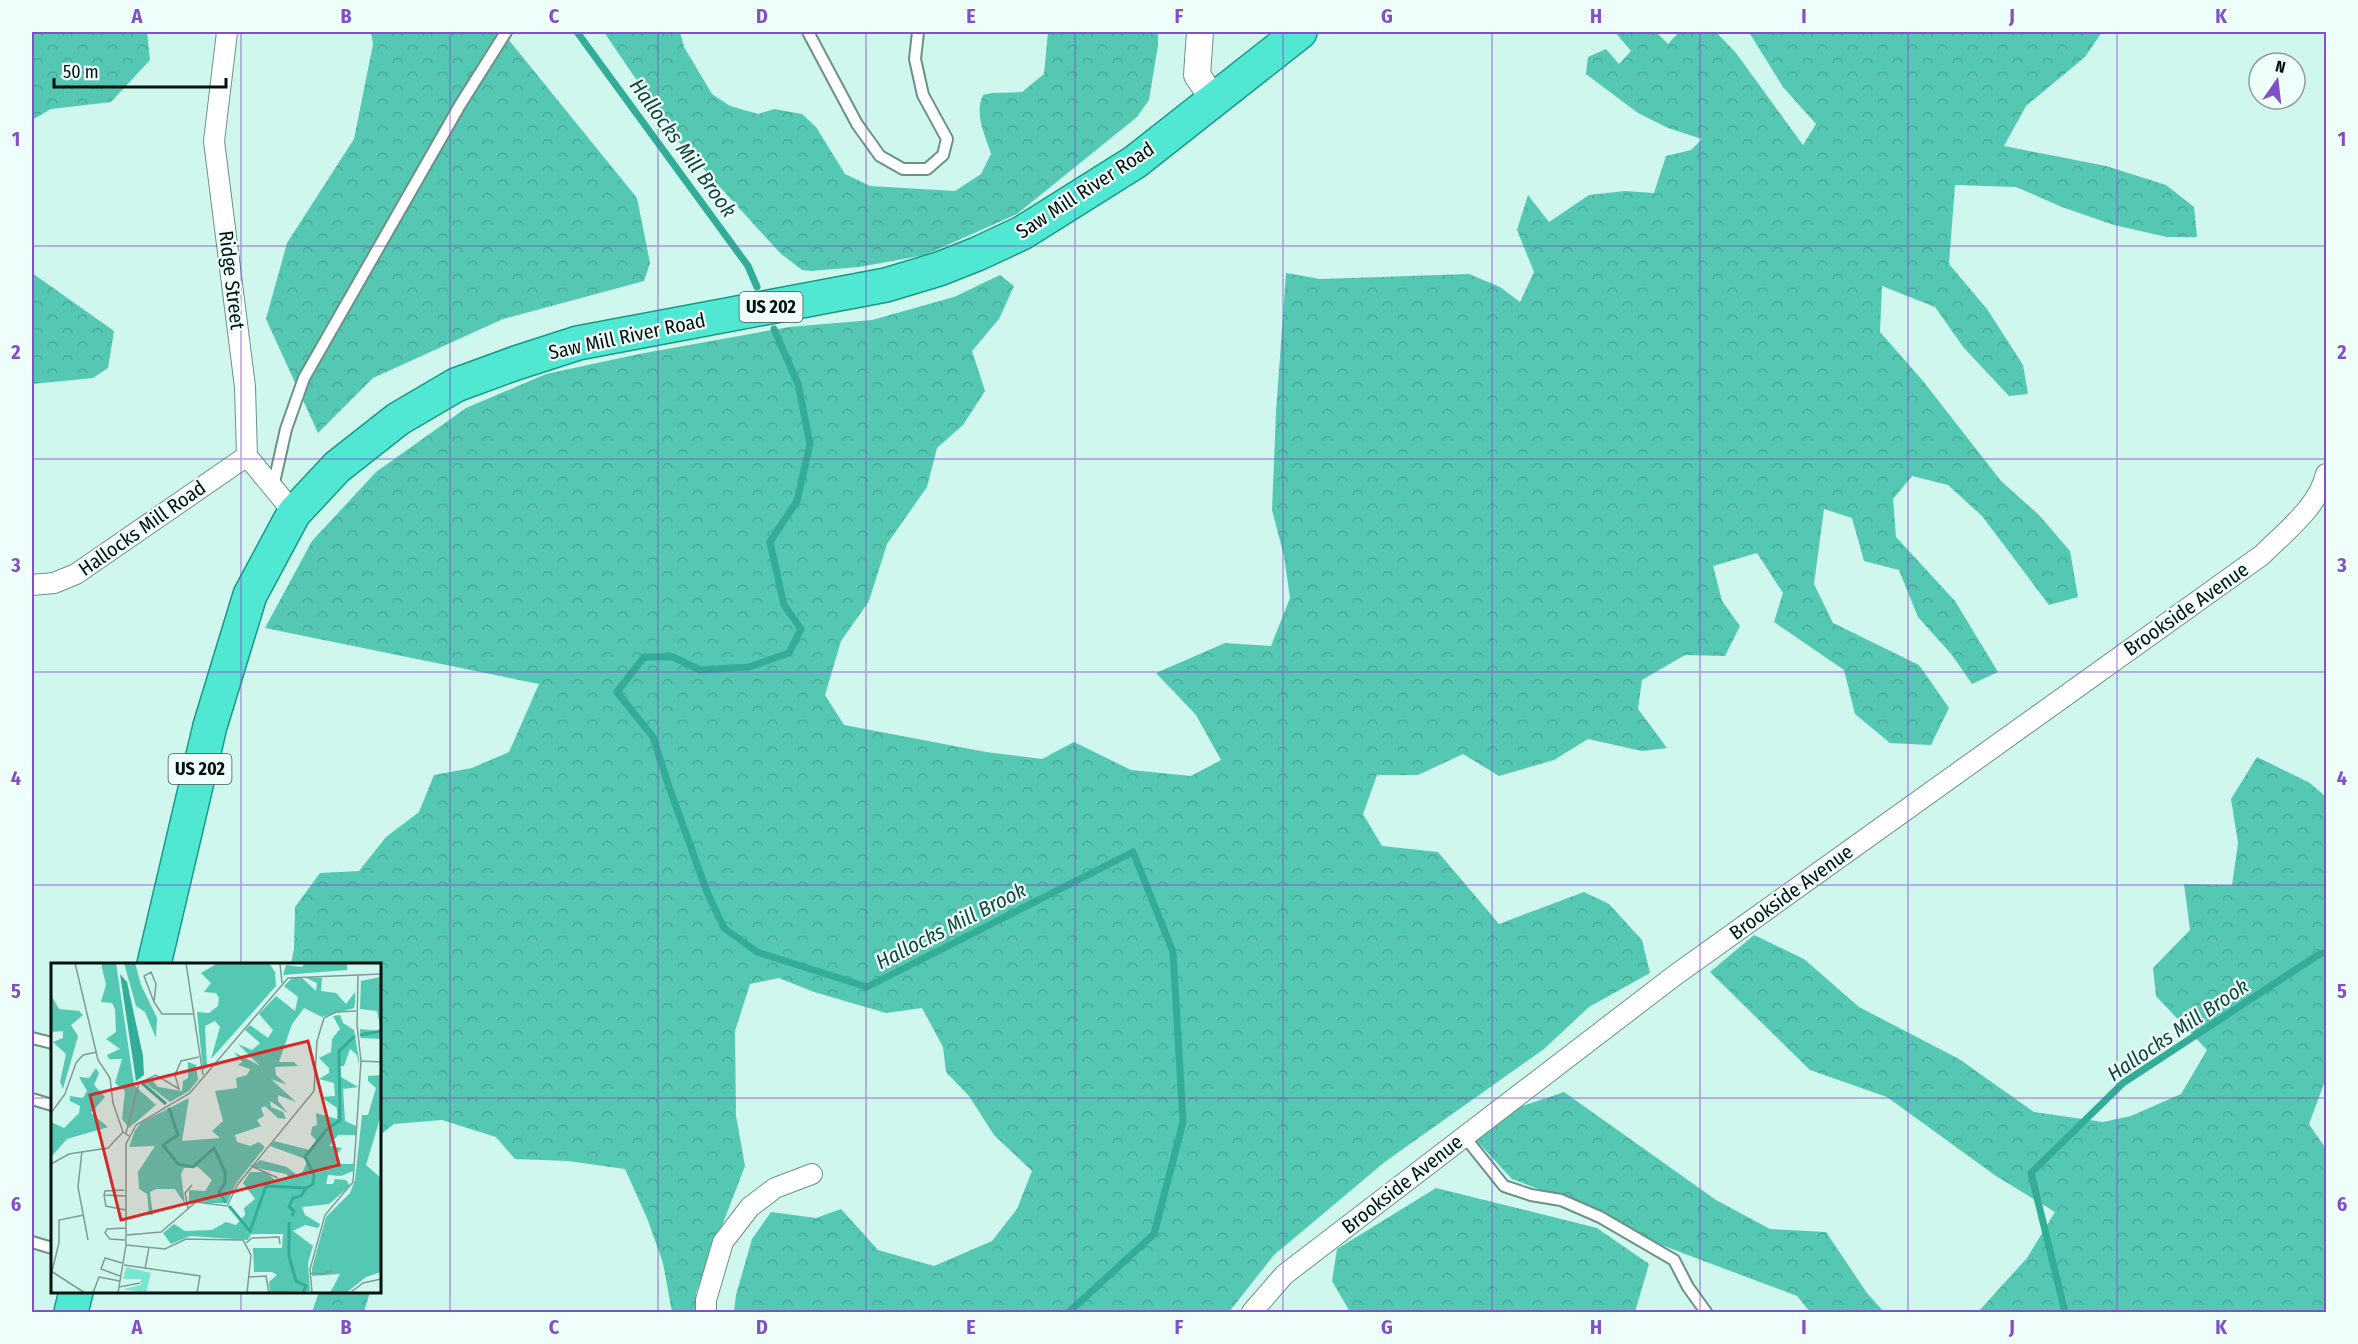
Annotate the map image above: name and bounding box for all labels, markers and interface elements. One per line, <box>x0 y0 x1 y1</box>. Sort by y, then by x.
text: A <box>131 4 144 28</box>
text: B <box>340 4 352 28</box>
text: C <box>549 4 560 28</box>
text: D <box>756 4 768 28</box>
text: E <box>966 4 976 28</box>
text: F <box>1175 4 1184 28</box>
text: G <box>1381 4 1393 28</box>
text: H <box>1590 4 1602 28</box>
text: I <box>1801 4 1807 28</box>
text: J <box>2008 4 2015 28</box>
text: K <box>2215 4 2227 28</box>
scale bar <box>54 51 226 89</box>
north arrow <box>2247 51 2307 111</box>
text: N <box>2274 57 2287 77</box>
text: 50 m <box>63 61 99 83</box>
water label: Hallocks Mill Brook <box>624 74 742 222</box>
text: 1 <box>12 127 20 151</box>
text: 1 <box>2338 127 2346 151</box>
street label: Saw Mill River Road <box>1011 136 1159 244</box>
street label: Ridge Street <box>214 229 250 331</box>
road number: US 202 <box>740 292 802 322</box>
street label: Saw Mill River Road <box>546 308 708 364</box>
text: 2 <box>10 340 21 364</box>
text: 2 <box>2336 340 2347 364</box>
street label: Hallocks Mill Road <box>74 475 210 581</box>
text: 3 <box>10 553 21 577</box>
text: 3 <box>2336 553 2347 577</box>
street label: Brookside Avenue <box>2119 557 2253 661</box>
road number: US 202 <box>168 754 232 784</box>
text: 4 <box>11 766 21 790</box>
text: 4 <box>2337 766 2347 790</box>
street label: Brookside Avenue <box>1725 839 1857 945</box>
water label: Hallocks Mill Brook <box>871 877 1031 975</box>
inset map <box>51 963 381 1293</box>
water label: Hallocks Mill Brook <box>2102 973 2254 1087</box>
text: 5 <box>11 979 21 1003</box>
text: 5 <box>2337 979 2347 1003</box>
street label: Brookside Avenue <box>1337 1129 1467 1239</box>
text: 6 <box>11 1192 21 1216</box>
text: 6 <box>2337 1192 2347 1216</box>
text: A <box>131 1315 144 1339</box>
text: B <box>340 1315 352 1339</box>
text: C <box>549 1315 560 1339</box>
text: D <box>756 1315 768 1339</box>
text: E <box>966 1315 976 1339</box>
text: F <box>1175 1315 1184 1339</box>
text: G <box>1381 1315 1393 1339</box>
text: H <box>1590 1315 1602 1339</box>
text: I <box>1801 1315 1807 1339</box>
text: J <box>2008 1315 2015 1339</box>
text: K <box>2215 1315 2227 1339</box>

